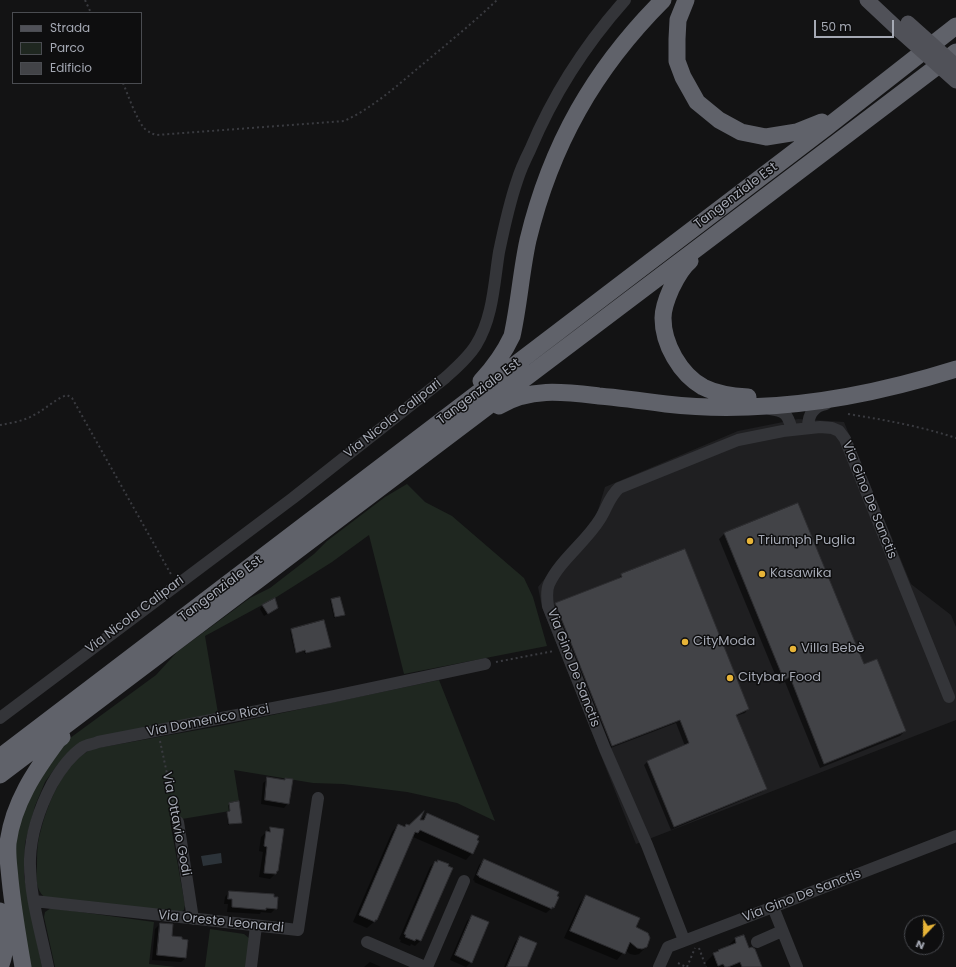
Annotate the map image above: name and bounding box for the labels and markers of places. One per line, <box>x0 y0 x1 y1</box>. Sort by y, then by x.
place label: Triumph Puglia <box>758 533 855 549</box>
marker: Triumph Puglia <box>745 536 755 546</box>
place label: Kasawika <box>770 566 831 582</box>
marker: Kasawika <box>757 569 767 579</box>
place label: CityModa <box>693 634 755 650</box>
marker: CityModa <box>680 637 690 647</box>
place label: Villa Bebè <box>801 641 865 657</box>
marker: Villa Bebè <box>788 644 798 654</box>
place label: Citybar Food <box>738 670 821 686</box>
marker: Citybar Food <box>725 673 735 683</box>

